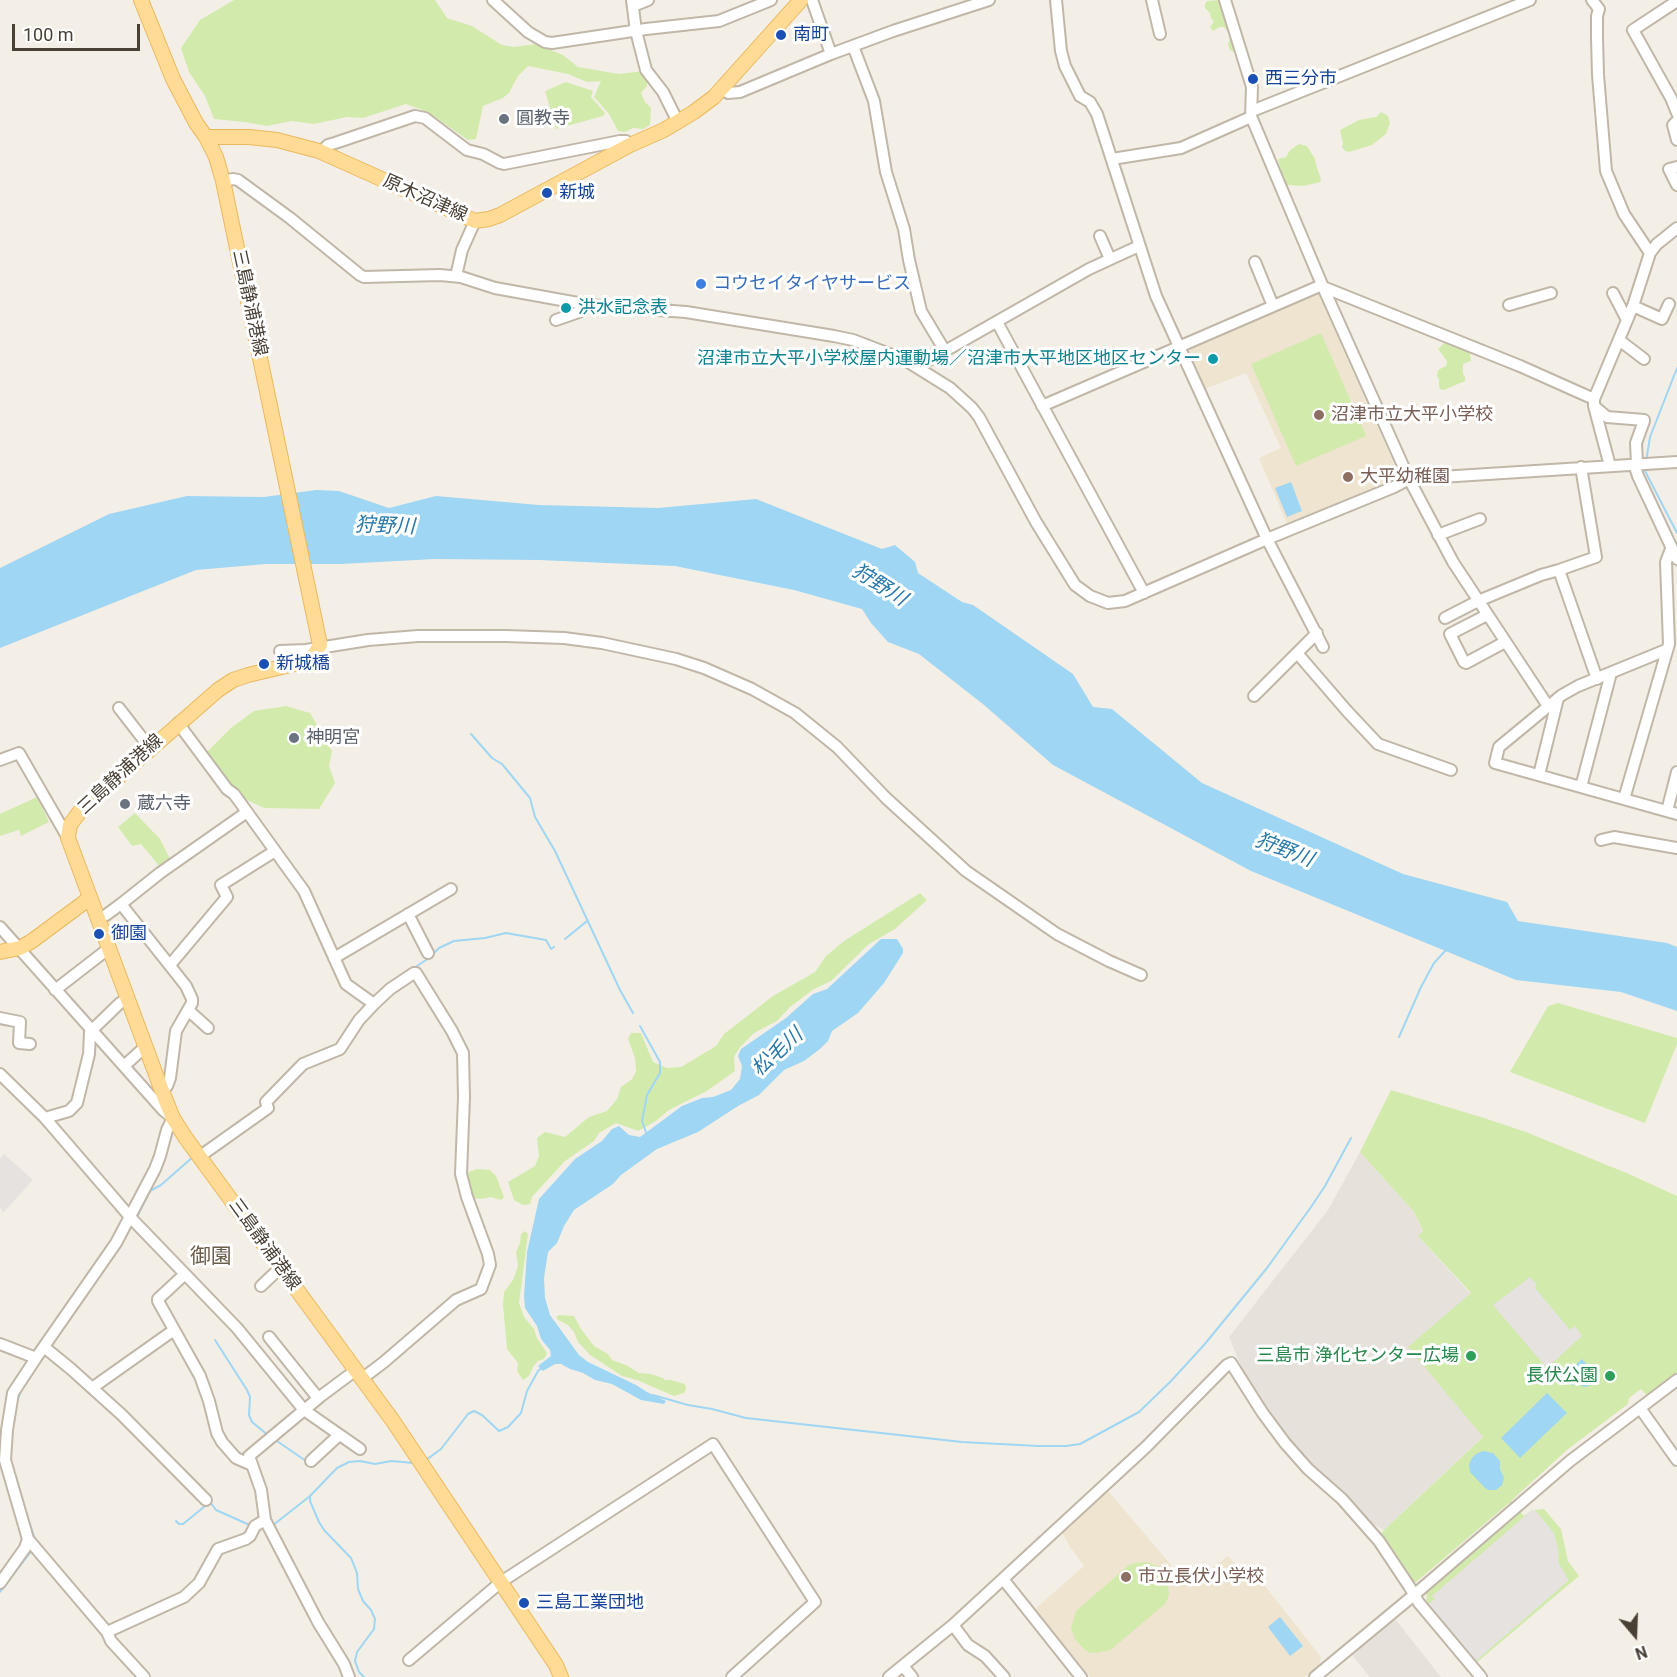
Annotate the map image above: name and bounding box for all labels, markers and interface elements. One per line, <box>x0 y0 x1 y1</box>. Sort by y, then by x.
scale bar <box>15 12 142 50</box>
text: 100 m <box>23 24 74 45</box>
place label: 南町 <box>793 24 829 46</box>
marker: 南町 <box>774 28 788 42</box>
place label: 西三分市 <box>1265 68 1337 90</box>
marker: 西三分市 <box>1246 72 1260 86</box>
place label: 圓教寺 <box>516 108 570 130</box>
marker: 圓教寺 <box>497 112 511 126</box>
street label: 原木沼津線 <box>379 171 471 227</box>
place label: 新城 <box>559 182 595 204</box>
marker: 新城 <box>540 186 554 200</box>
street label: 三島静浦港線 <box>227 248 271 358</box>
place label: コウセイタイヤサービス <box>713 273 911 295</box>
marker: コウセイタイヤサービス <box>694 277 708 291</box>
place label: 洪水記念表 <box>578 297 668 319</box>
marker: 洪水記念表 <box>559 301 573 315</box>
place label: 沼津市立大平小学校屋内運動場／沼津市大平地区地区センター <box>697 348 1201 370</box>
marker: 沼津市立大平小学校屋内運動場／沼津市大平地区地区センター <box>1206 352 1220 366</box>
place label: 沼津市立大平小学校 <box>1331 404 1493 426</box>
marker: 沼津市立大平小学校 <box>1312 408 1326 422</box>
place label: 大平幼稚園 <box>1360 466 1450 488</box>
marker: 大平幼稚園 <box>1341 470 1355 484</box>
water label: 狩野川 <box>355 514 415 540</box>
water label: 狩野川 <box>847 560 911 612</box>
place label: 新城橋 <box>276 653 330 675</box>
marker: 新城橋 <box>257 657 271 671</box>
place label: 神明宮 <box>306 727 360 749</box>
street label: 三島静浦港線 <box>74 730 168 820</box>
marker: 神明宮 <box>287 731 301 745</box>
place label: 蔵六寺 <box>137 793 191 815</box>
marker: 蔵六寺 <box>118 797 132 811</box>
water label: 狩野川 <box>1252 829 1316 873</box>
place label: 御園 <box>111 923 147 945</box>
marker: 御園 <box>92 927 106 941</box>
water label: 松毛川 <box>748 1024 808 1082</box>
street label: 三島静浦港線 <box>224 1195 304 1295</box>
district label: 御園 <box>190 1245 232 1271</box>
place label: 三島市 浄化センター広場 <box>1257 1345 1459 1367</box>
marker: 三島市 浄化センター広場 <box>1464 1349 1478 1363</box>
place label: 長伏公園 <box>1526 1365 1598 1387</box>
marker: 長伏公園 <box>1603 1369 1617 1383</box>
place label: 市立長伏小学校 <box>1138 1566 1264 1588</box>
marker: 市立長伏小学校 <box>1119 1570 1133 1584</box>
place label: 三島工業団地 <box>536 1592 644 1614</box>
marker: 三島工業団地 <box>517 1596 531 1610</box>
north arrow <box>1605 1605 1665 1665</box>
text: N <box>1633 1642 1649 1663</box>

